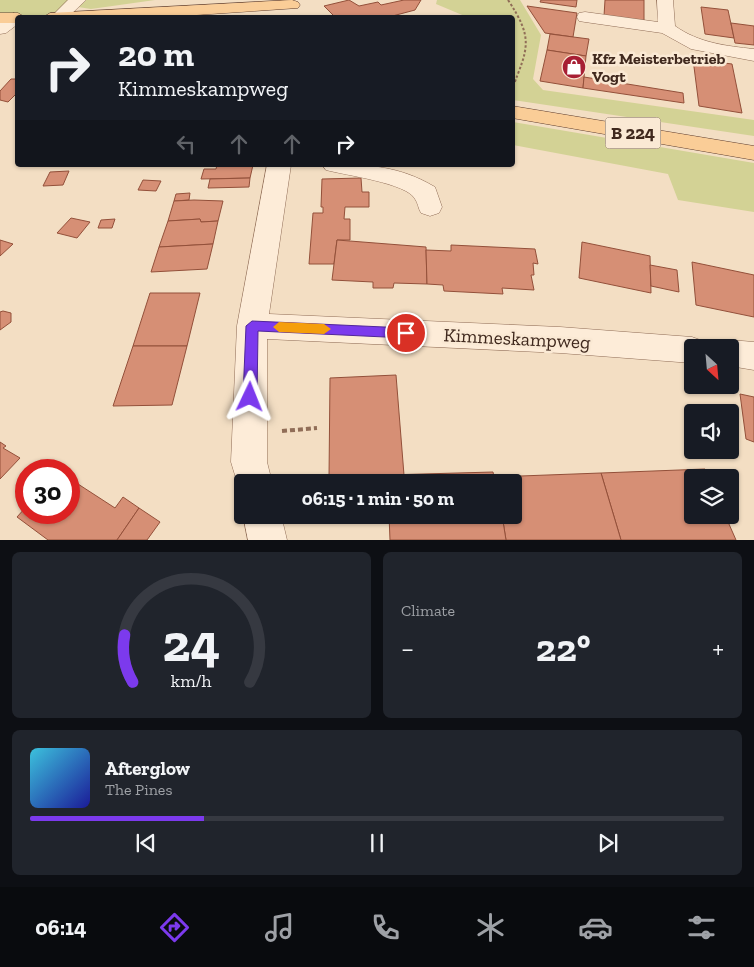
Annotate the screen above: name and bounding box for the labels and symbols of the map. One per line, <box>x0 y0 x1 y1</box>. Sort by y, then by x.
place label: Kfz Meisterbetrieb Vogt <box>592 49 725 86</box>
shop icon: Kfz Meisterbetrieb Vogt <box>561 54 587 80</box>
road number: B 224 <box>606 118 660 148</box>
pin <box>385 312 427 354</box>
street label: Kimmeskampweg <box>443 323 592 354</box>
north arrow <box>684 339 739 394</box>
position arrow <box>223 370 275 422</box>
speed limit sign: 30 <box>15 459 80 524</box>

